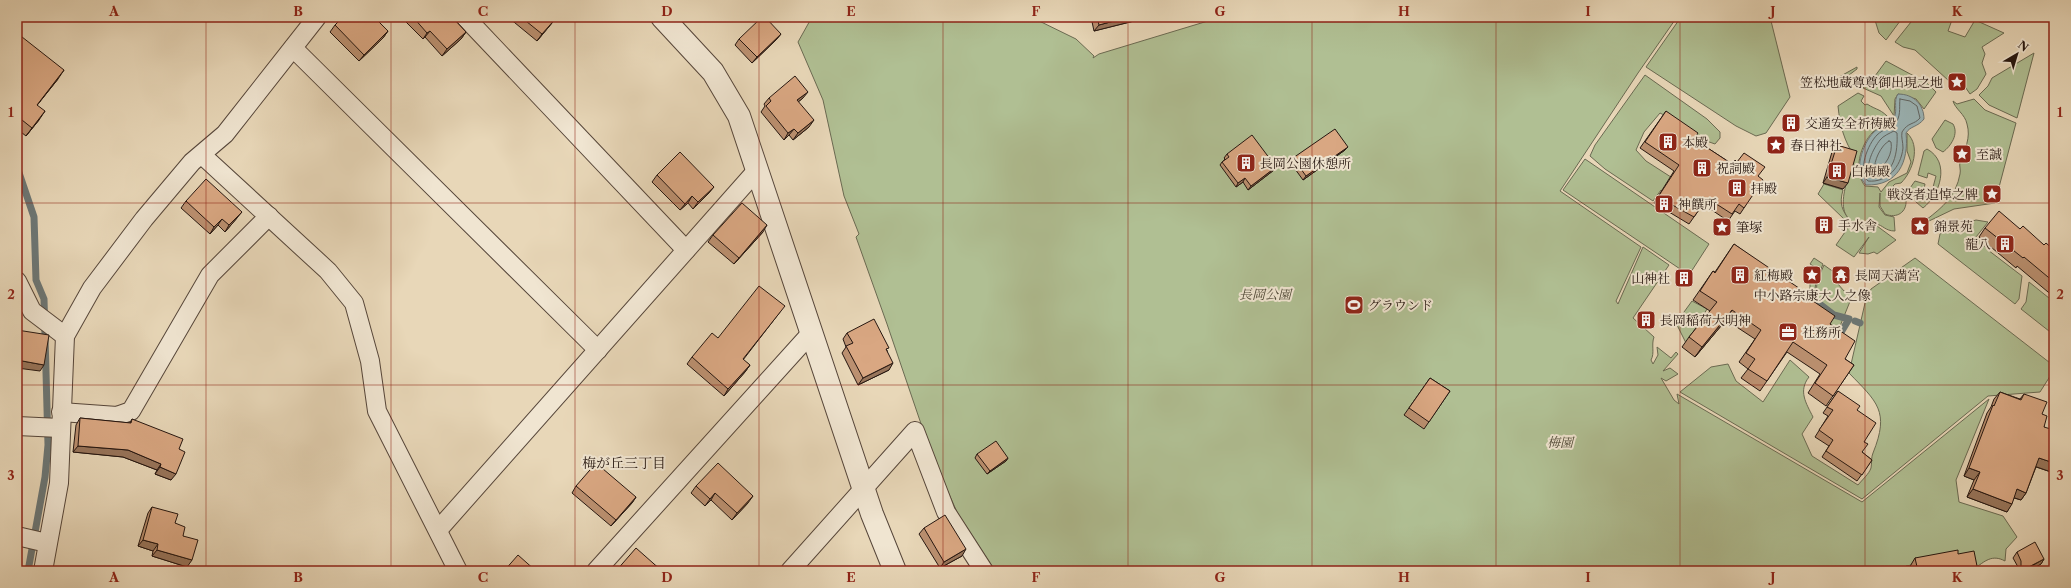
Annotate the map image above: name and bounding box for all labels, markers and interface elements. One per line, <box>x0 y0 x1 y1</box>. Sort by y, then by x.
text: A <box>108 3 120 19</box>
text: B <box>293 3 303 19</box>
text: C <box>478 3 488 19</box>
text: D <box>661 3 673 19</box>
text: E <box>846 3 856 19</box>
text: F <box>1032 3 1041 19</box>
text: G <box>1214 3 1226 19</box>
text: H <box>1398 3 1410 19</box>
text: I <box>1585 3 1591 19</box>
text: J <box>1768 3 1776 19</box>
text: K <box>1952 3 1963 19</box>
north arrow <box>1997 34 2037 74</box>
text: N <box>2015 38 2032 55</box>
place icon: 笠松地蔵尊尊御出現之地 <box>1946 71 1968 93</box>
place label: 笠松地蔵尊尊御出現之地 <box>1800 74 1943 90</box>
text: 1 <box>8 104 14 120</box>
text: 1 <box>2057 104 2063 120</box>
building icon: 交通安全祈祷殿 <box>1780 112 1802 134</box>
place label: 交通安全祈祷殿 <box>1805 115 1896 131</box>
building icon: 本殿 <box>1657 131 1679 153</box>
place label: 本殿 <box>1682 134 1708 150</box>
place icon: 春日神社 <box>1765 134 1787 156</box>
place label: 春日神社 <box>1790 137 1842 153</box>
place icon: 至誠 <box>1951 143 1973 165</box>
place label: 至誠 <box>1976 146 2002 162</box>
building icon: 長岡公園休憩所 <box>1235 152 1257 174</box>
place label: 長岡公園休憩所 <box>1260 155 1351 171</box>
building icon: 祝詞殿 <box>1691 157 1713 179</box>
place label: 祝詞殿 <box>1716 160 1755 176</box>
building icon: 白梅殿 <box>1826 160 1848 182</box>
place label: 白梅殿 <box>1851 163 1890 179</box>
building icon: 拝殿 <box>1726 177 1748 199</box>
place label: 拝殿 <box>1751 180 1777 196</box>
place icon: 戦没者追悼之牌 <box>1981 183 2003 205</box>
place label: 戦没者追悼之牌 <box>1887 186 1978 202</box>
building icon: 神饌所 <box>1653 193 1675 215</box>
place label: 神饌所 <box>1678 196 1717 212</box>
building icon: 手水舎 <box>1813 214 1835 236</box>
place icon: 錦景苑 <box>1909 215 1931 237</box>
place icon: 筆塚 <box>1711 216 1733 238</box>
place label: 手水舎 <box>1838 217 1877 233</box>
place label: 錦景苑 <box>1934 218 1973 234</box>
place label: 筆塚 <box>1736 219 1762 235</box>
building icon: 龍八 <box>1994 233 2016 255</box>
place label: 龍八 <box>1965 236 1991 252</box>
building icon: 紅梅殿 <box>1729 264 1751 286</box>
place icon: 中小路宗康大人之像 <box>1801 264 1823 286</box>
temple icon: 長岡天満宮 <box>1830 264 1852 286</box>
building icon: 山神社 <box>1673 267 1695 289</box>
place label: 紅梅殿 <box>1754 267 1793 283</box>
place label: 長岡天満宮 <box>1855 267 1920 283</box>
place label: 山神社 <box>1631 270 1670 286</box>
text: 2 <box>7 286 15 302</box>
park label: 長岡公園 <box>1239 286 1293 302</box>
text: 2 <box>2056 286 2064 302</box>
place label: 中小路宗康大人之像 <box>1753 287 1871 303</box>
sports icon: グラウンド <box>1343 294 1365 316</box>
place label: グラウンド <box>1368 297 1433 313</box>
building icon: 長岡稲荷大明神 <box>1635 309 1657 331</box>
place label: 長岡稲荷大明神 <box>1660 312 1751 328</box>
office icon: 社務所 <box>1777 321 1799 343</box>
place label: 社務所 <box>1802 324 1841 340</box>
park label: 梅園 <box>1547 434 1575 450</box>
district label: 梅が丘三丁目 <box>582 454 666 472</box>
text: 3 <box>7 467 15 483</box>
text: 3 <box>2056 467 2064 483</box>
text: A <box>108 569 120 585</box>
text: B <box>293 569 303 585</box>
text: C <box>478 569 488 585</box>
text: D <box>661 569 673 585</box>
text: E <box>846 569 856 585</box>
text: F <box>1032 569 1041 585</box>
text: G <box>1214 569 1226 585</box>
text: H <box>1398 569 1410 585</box>
text: I <box>1585 569 1591 585</box>
text: J <box>1768 569 1776 585</box>
text: K <box>1952 569 1963 585</box>

